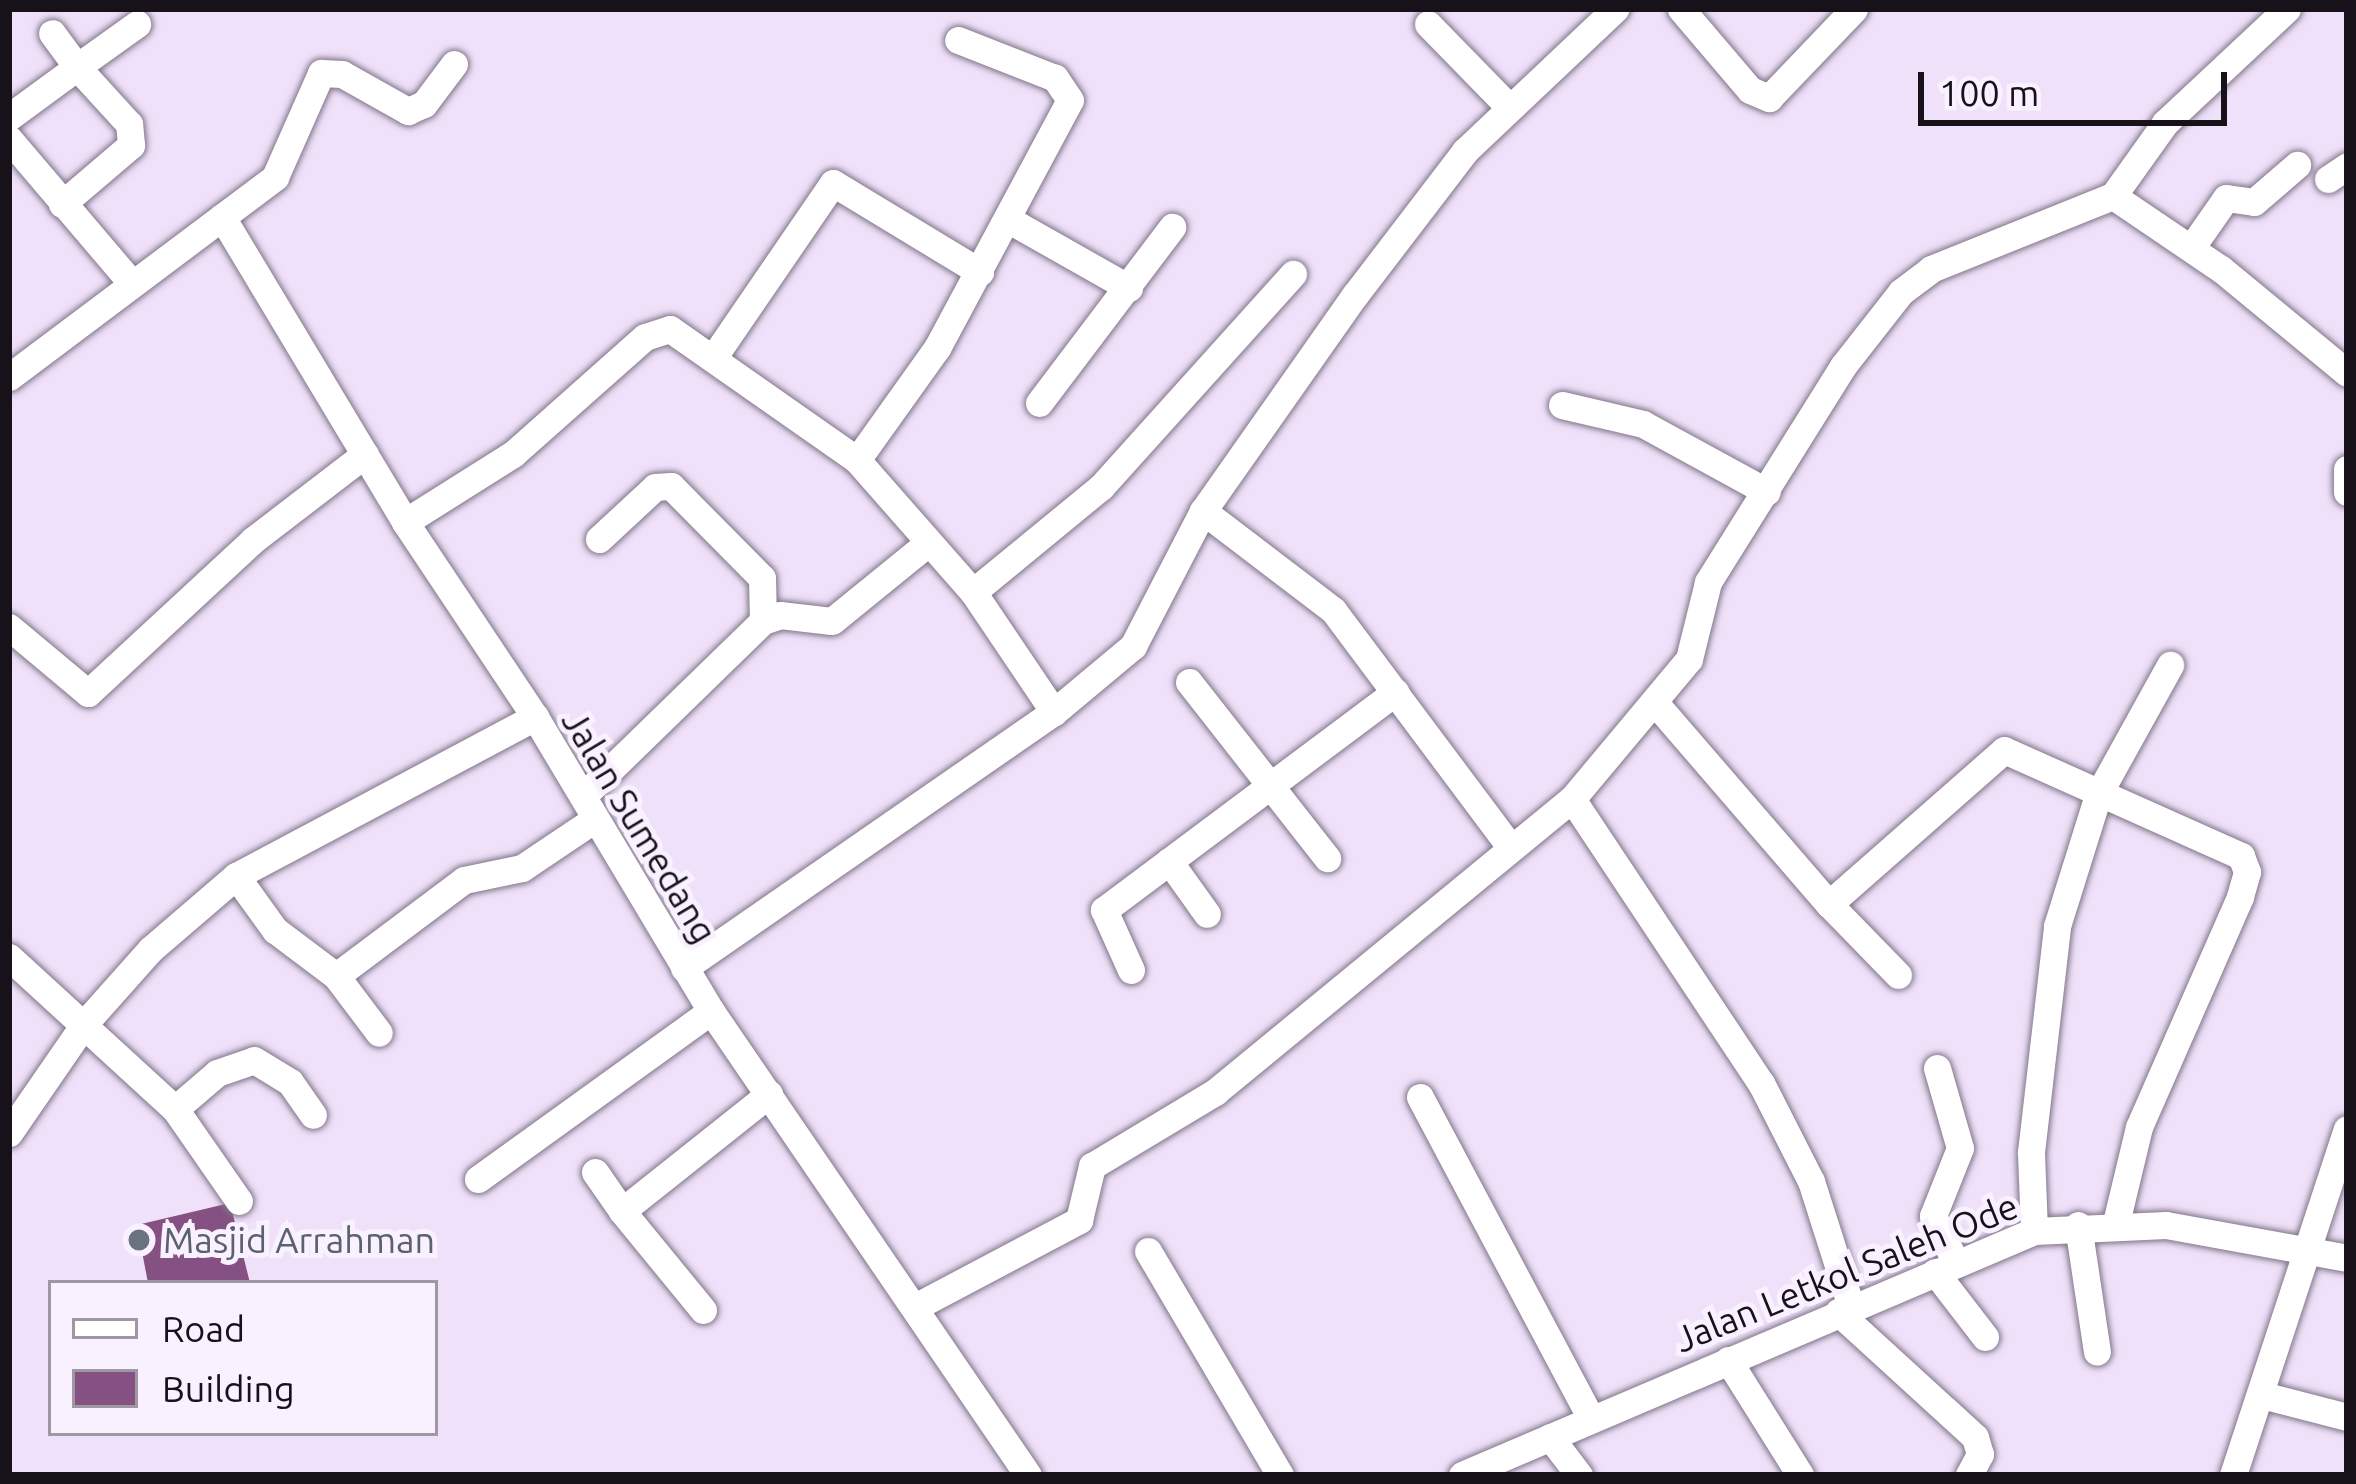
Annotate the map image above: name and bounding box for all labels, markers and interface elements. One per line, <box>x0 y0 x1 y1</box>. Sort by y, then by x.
scale bar <box>1924 48 2233 122</box>
text: 100 m <box>1939 72 2039 113</box>
street label: Jalan Sumedang <box>553 702 727 950</box>
street label: Jalan Letkol Saleh Ode <box>1668 1183 2024 1361</box>
place label: Masjid Arrahman <box>163 1218 435 1262</box>
marker: Masjid Arrahman <box>126 1227 152 1253</box>
legend <box>48 1280 438 1436</box>
text: Road <box>162 1308 245 1349</box>
text: Building <box>162 1368 295 1409</box>

